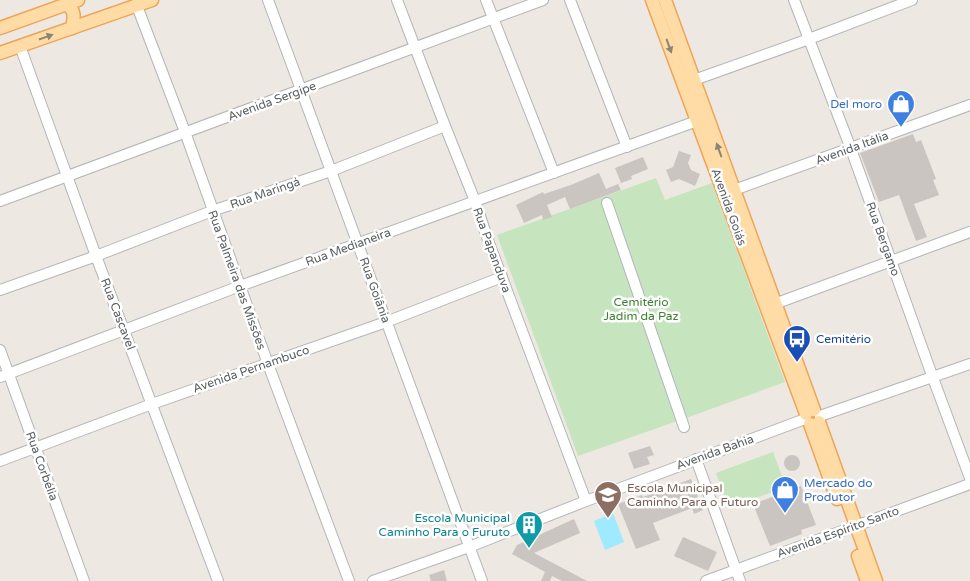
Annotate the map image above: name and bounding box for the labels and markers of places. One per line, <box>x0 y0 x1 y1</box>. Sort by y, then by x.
shop icon: Del moro <box>886 89 916 128</box>
place label: Del moro <box>830 97 882 111</box>
bus stop icon: Cemitério <box>782 324 812 363</box>
place label: Cemitério <box>816 332 871 346</box>
shop icon: Mercado do Produtor <box>770 475 800 514</box>
place label: Mercado do Produtor <box>804 476 873 504</box>
school or university icon: Escola Municipal Caminho Para o Futuro <box>593 480 623 519</box>
place label: Escola Municipal Caminho Para o Futuro <box>627 481 758 509</box>
building icon: Escola Municipal Caminho Para o Furuto <box>514 510 544 549</box>
place label: Escola Municipal Caminho Para o Furuto <box>379 511 510 539</box>

